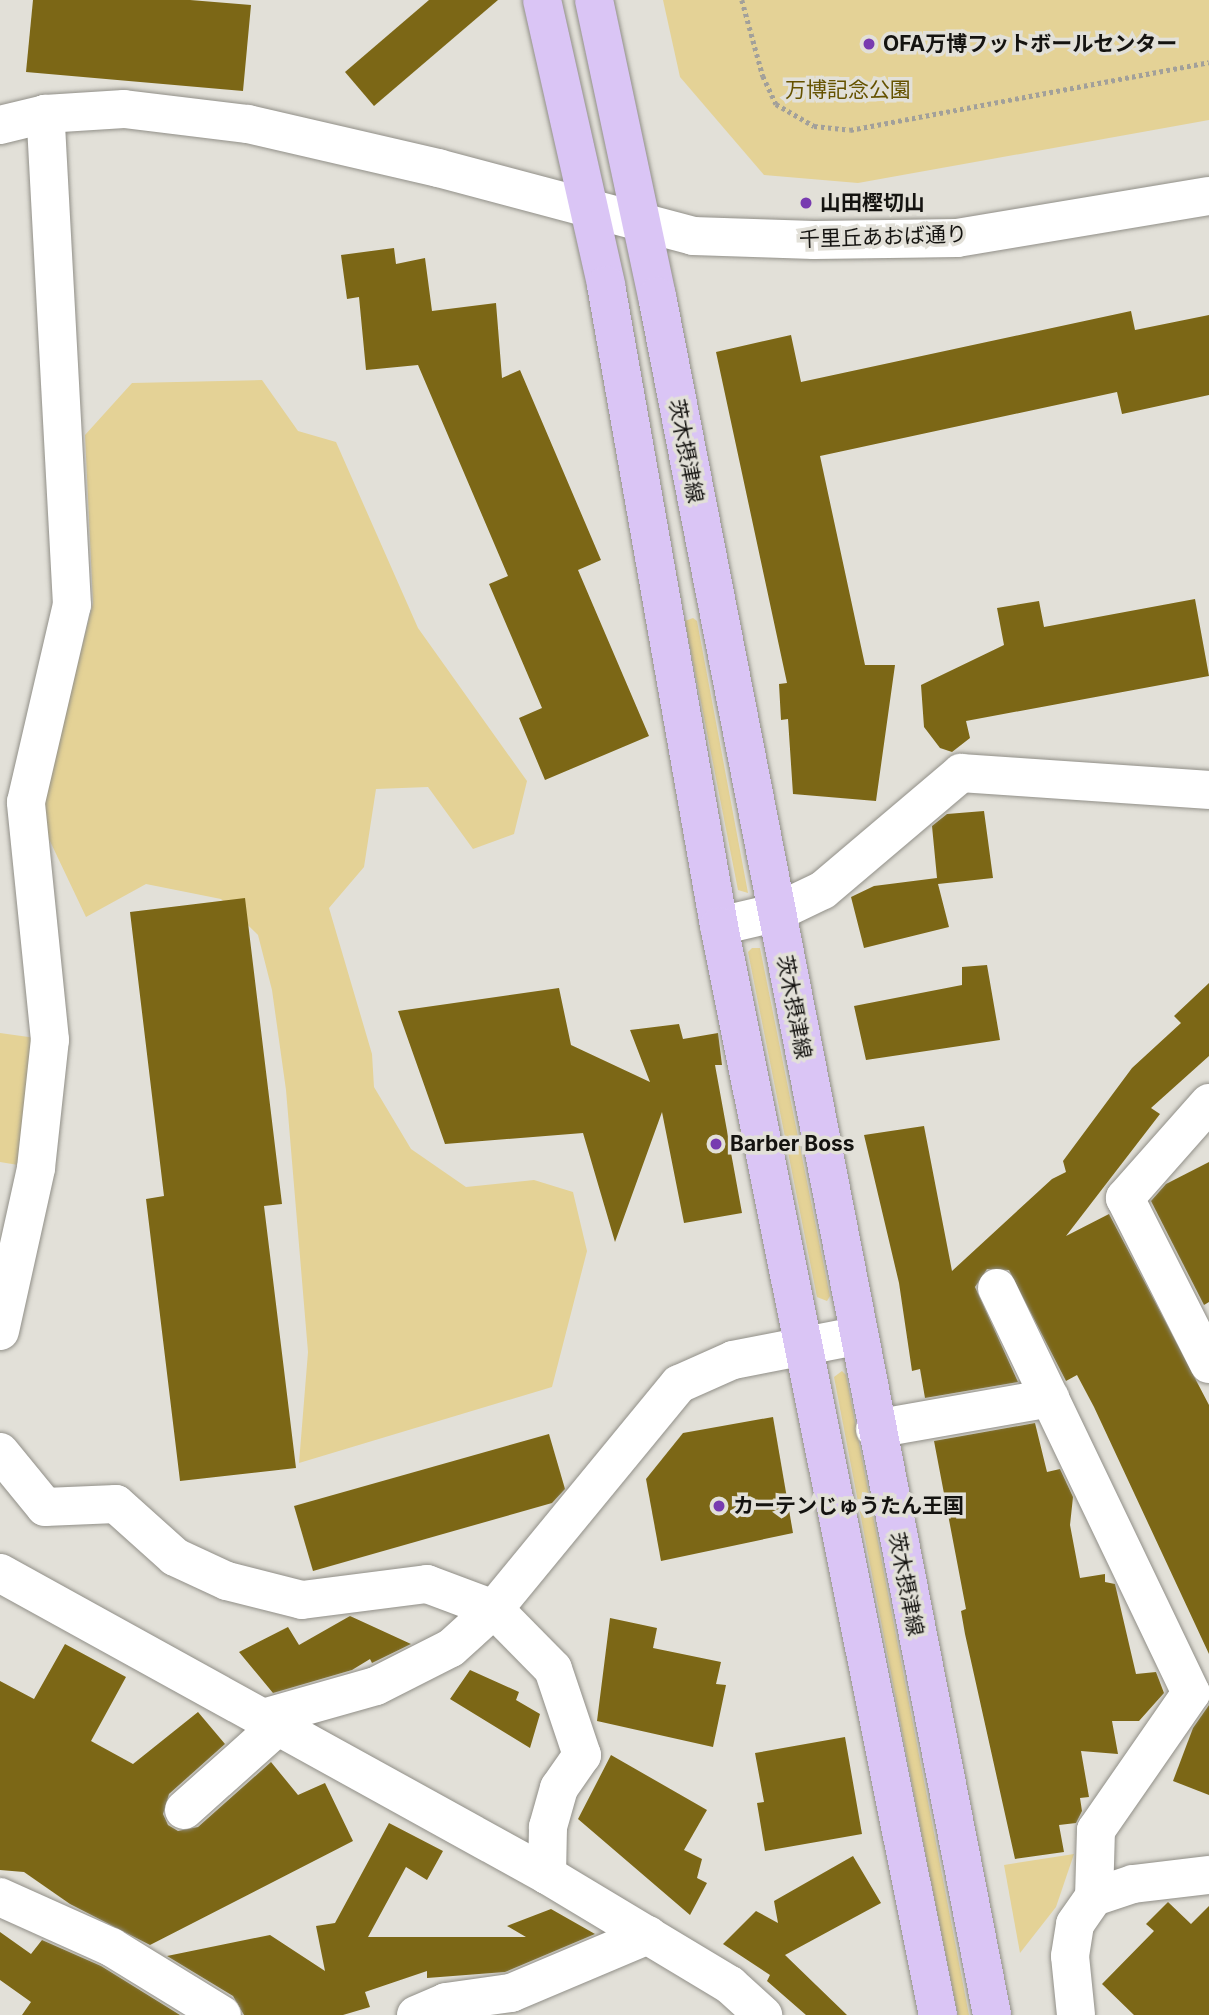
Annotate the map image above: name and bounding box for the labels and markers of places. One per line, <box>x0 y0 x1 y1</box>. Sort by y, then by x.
place label: OFA万博フットボールセンター <box>883 31 1177 57</box>
marker: OFA万博フットボールセンター <box>861 36 877 52</box>
place label: 山田樫切山 <box>820 190 925 216</box>
marker: 山田樫切山 <box>798 195 814 211</box>
place label: Barber Boss <box>730 1131 855 1157</box>
marker: Barber Boss <box>708 1136 724 1152</box>
place label: カーテンじゅうたん王国 <box>733 1493 964 1519</box>
marker: カーテンじゅうたん王国 <box>711 1498 727 1514</box>

